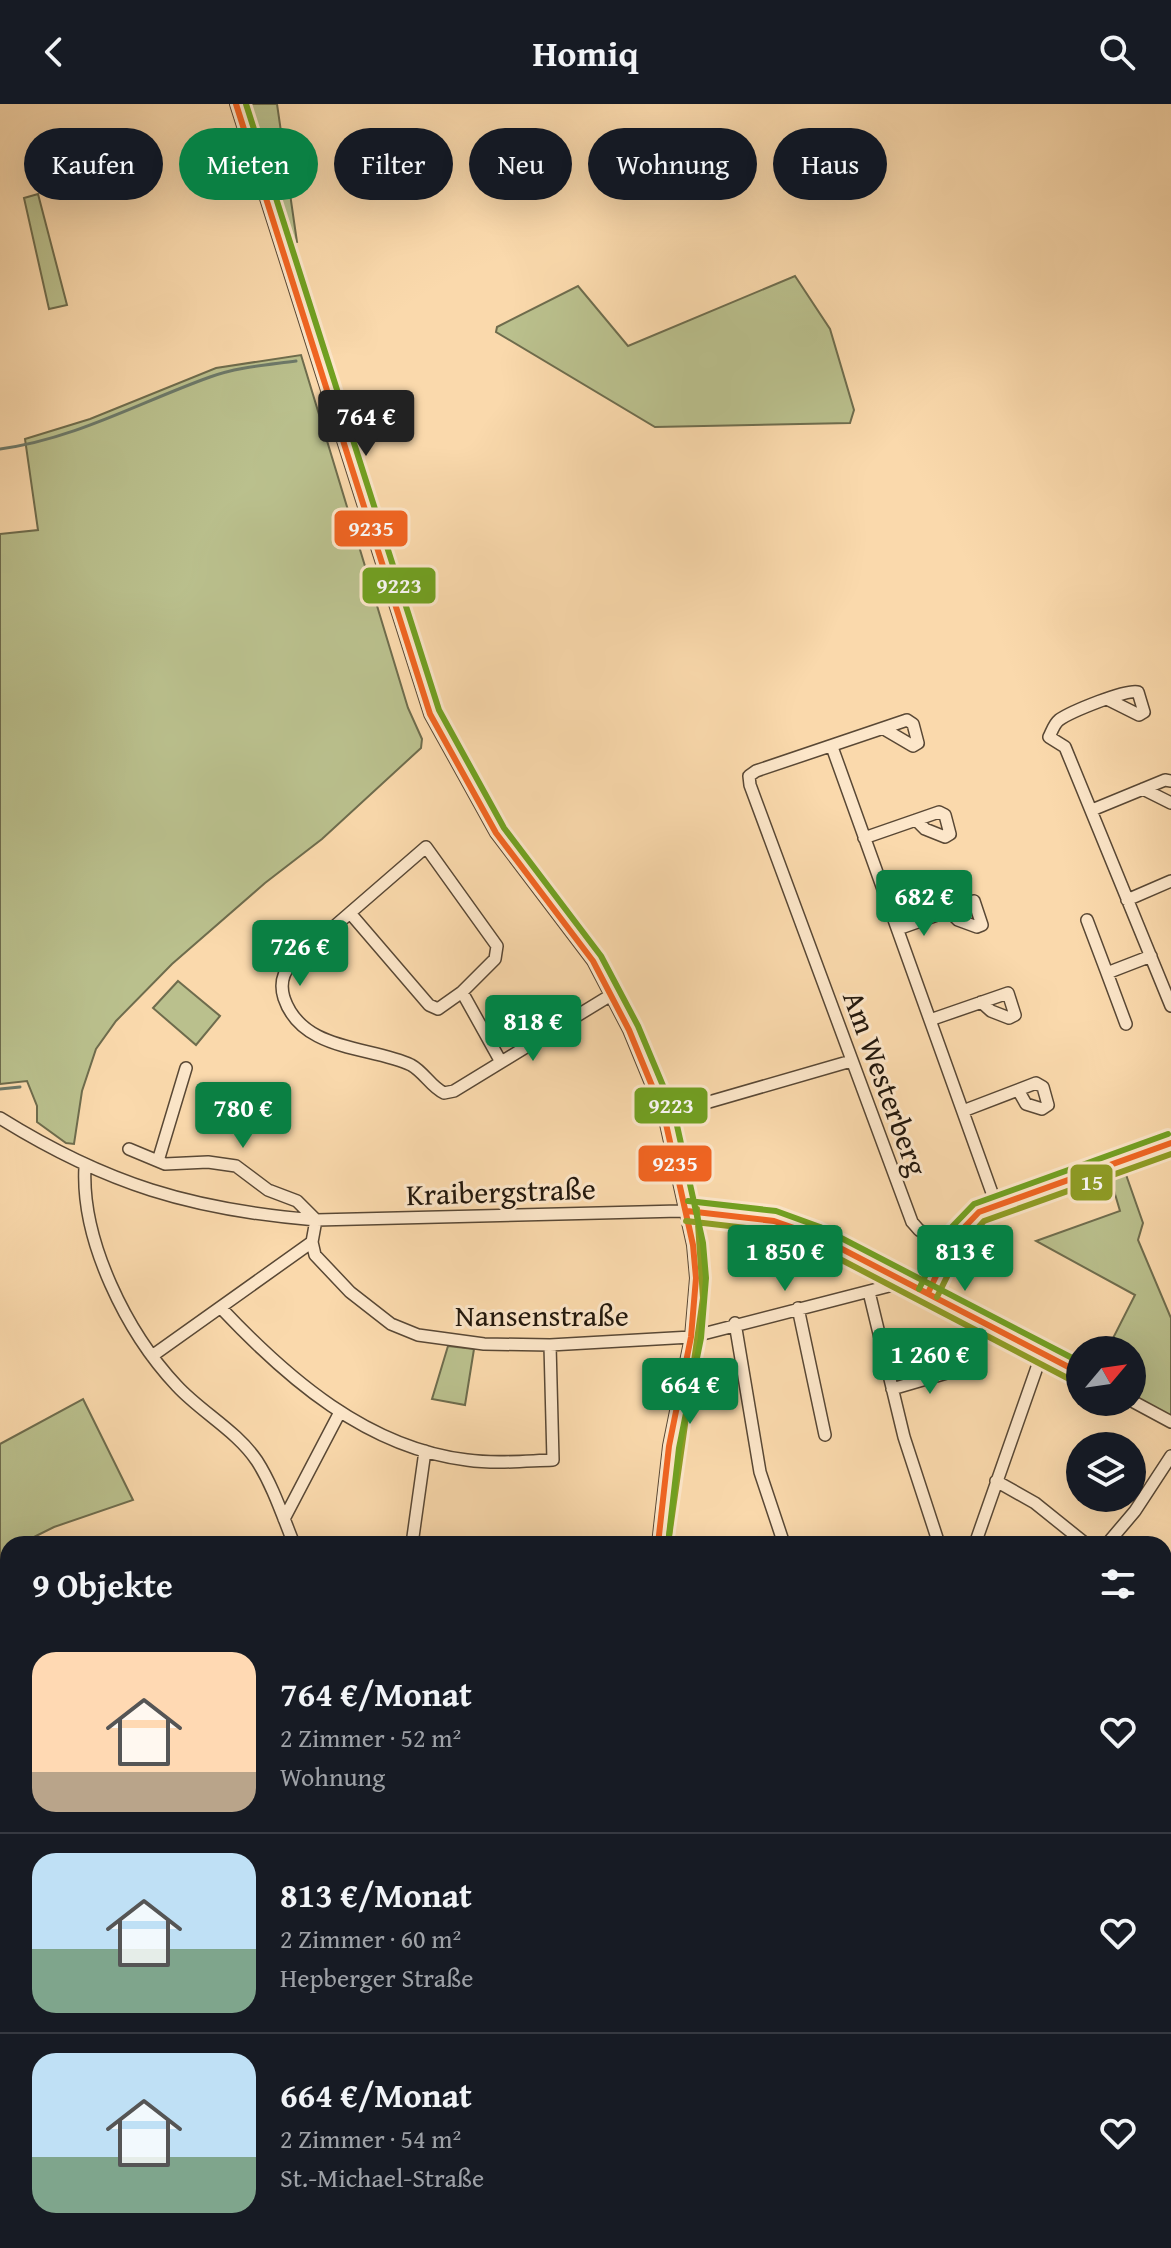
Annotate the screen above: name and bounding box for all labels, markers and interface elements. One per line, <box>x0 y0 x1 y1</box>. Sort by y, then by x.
text: Homiq <box>532 26 639 79</box>
icon: back <box>32 30 76 74</box>
icon: search <box>1095 30 1139 74</box>
chip: Kaufen <box>24 128 163 200</box>
chip: Mieten <box>179 128 318 200</box>
chip: Filter <box>334 128 453 200</box>
chip: Neu <box>469 128 572 200</box>
chip: Wohnung <box>588 128 757 200</box>
chip: Haus <box>773 128 887 200</box>
pin: 764 € <box>310 390 422 458</box>
text: 764 € <box>336 396 396 435</box>
line badge: 9235 <box>333 509 409 548</box>
text: 9235 <box>348 512 394 544</box>
line badge: 9223 <box>361 566 437 605</box>
text: 9223 <box>376 569 422 601</box>
pin: 682 € <box>868 870 980 938</box>
text: 682 € <box>894 876 954 915</box>
pin: 726 € <box>244 920 356 988</box>
text: 726 € <box>270 926 330 965</box>
street label: Am Westerberg <box>832 985 940 1182</box>
pin: 818 € <box>477 995 589 1063</box>
text: 818 € <box>503 1001 563 1040</box>
pin: 780 € <box>187 1082 299 1150</box>
line badge: 9223 <box>633 1086 709 1125</box>
text: 780 € <box>213 1088 273 1127</box>
text: 9223 <box>648 1089 694 1121</box>
line badge: 9235 <box>637 1144 713 1183</box>
text: 9235 <box>652 1147 698 1179</box>
line badge: 15 <box>1069 1163 1114 1202</box>
street label: Kraibergstraße <box>405 1166 597 1216</box>
text: 15 <box>1081 1166 1103 1198</box>
pin: 1 850 € <box>711 1225 859 1293</box>
pin: 813 € <box>909 1225 1021 1293</box>
text: 1 850 € <box>746 1231 824 1270</box>
text: 813 € <box>935 1231 995 1270</box>
street label: Nansenstraße <box>455 1293 629 1337</box>
pin: 1 260 € <box>856 1328 1004 1396</box>
text: 1 260 € <box>891 1334 969 1373</box>
north arrow <box>1066 1336 1146 1416</box>
map controls <box>1066 1336 1146 1512</box>
pin: 664 € <box>634 1358 746 1426</box>
text: 664 € <box>660 1364 720 1403</box>
button: layers <box>1066 1432 1146 1512</box>
text: 9 Objekte <box>32 1560 173 1609</box>
icon: filters <box>1096 1562 1140 1606</box>
text: 764 €/Monat <box>280 1669 472 1718</box>
icon: home <box>96 1684 192 1780</box>
icon: heart <box>1096 1710 1140 1754</box>
text: 2 Zimmer · 52 m² <box>280 1718 461 1757</box>
text: Wohnung <box>280 1757 385 1796</box>
text: 813 €/Monat <box>280 1870 472 1919</box>
icon: home <box>96 1885 192 1981</box>
icon: heart <box>1096 1911 1140 1955</box>
text: 2 Zimmer · 60 m² <box>280 1919 461 1958</box>
text: Hepberger Straße <box>280 1958 474 1997</box>
text: 664 €/Monat <box>280 2070 472 2119</box>
icon: home <box>96 2085 192 2181</box>
icon: heart <box>1096 2111 1140 2155</box>
text: 2 Zimmer · 54 m² <box>280 2119 461 2158</box>
text: St.-Michael-Straße <box>280 2158 484 2197</box>

